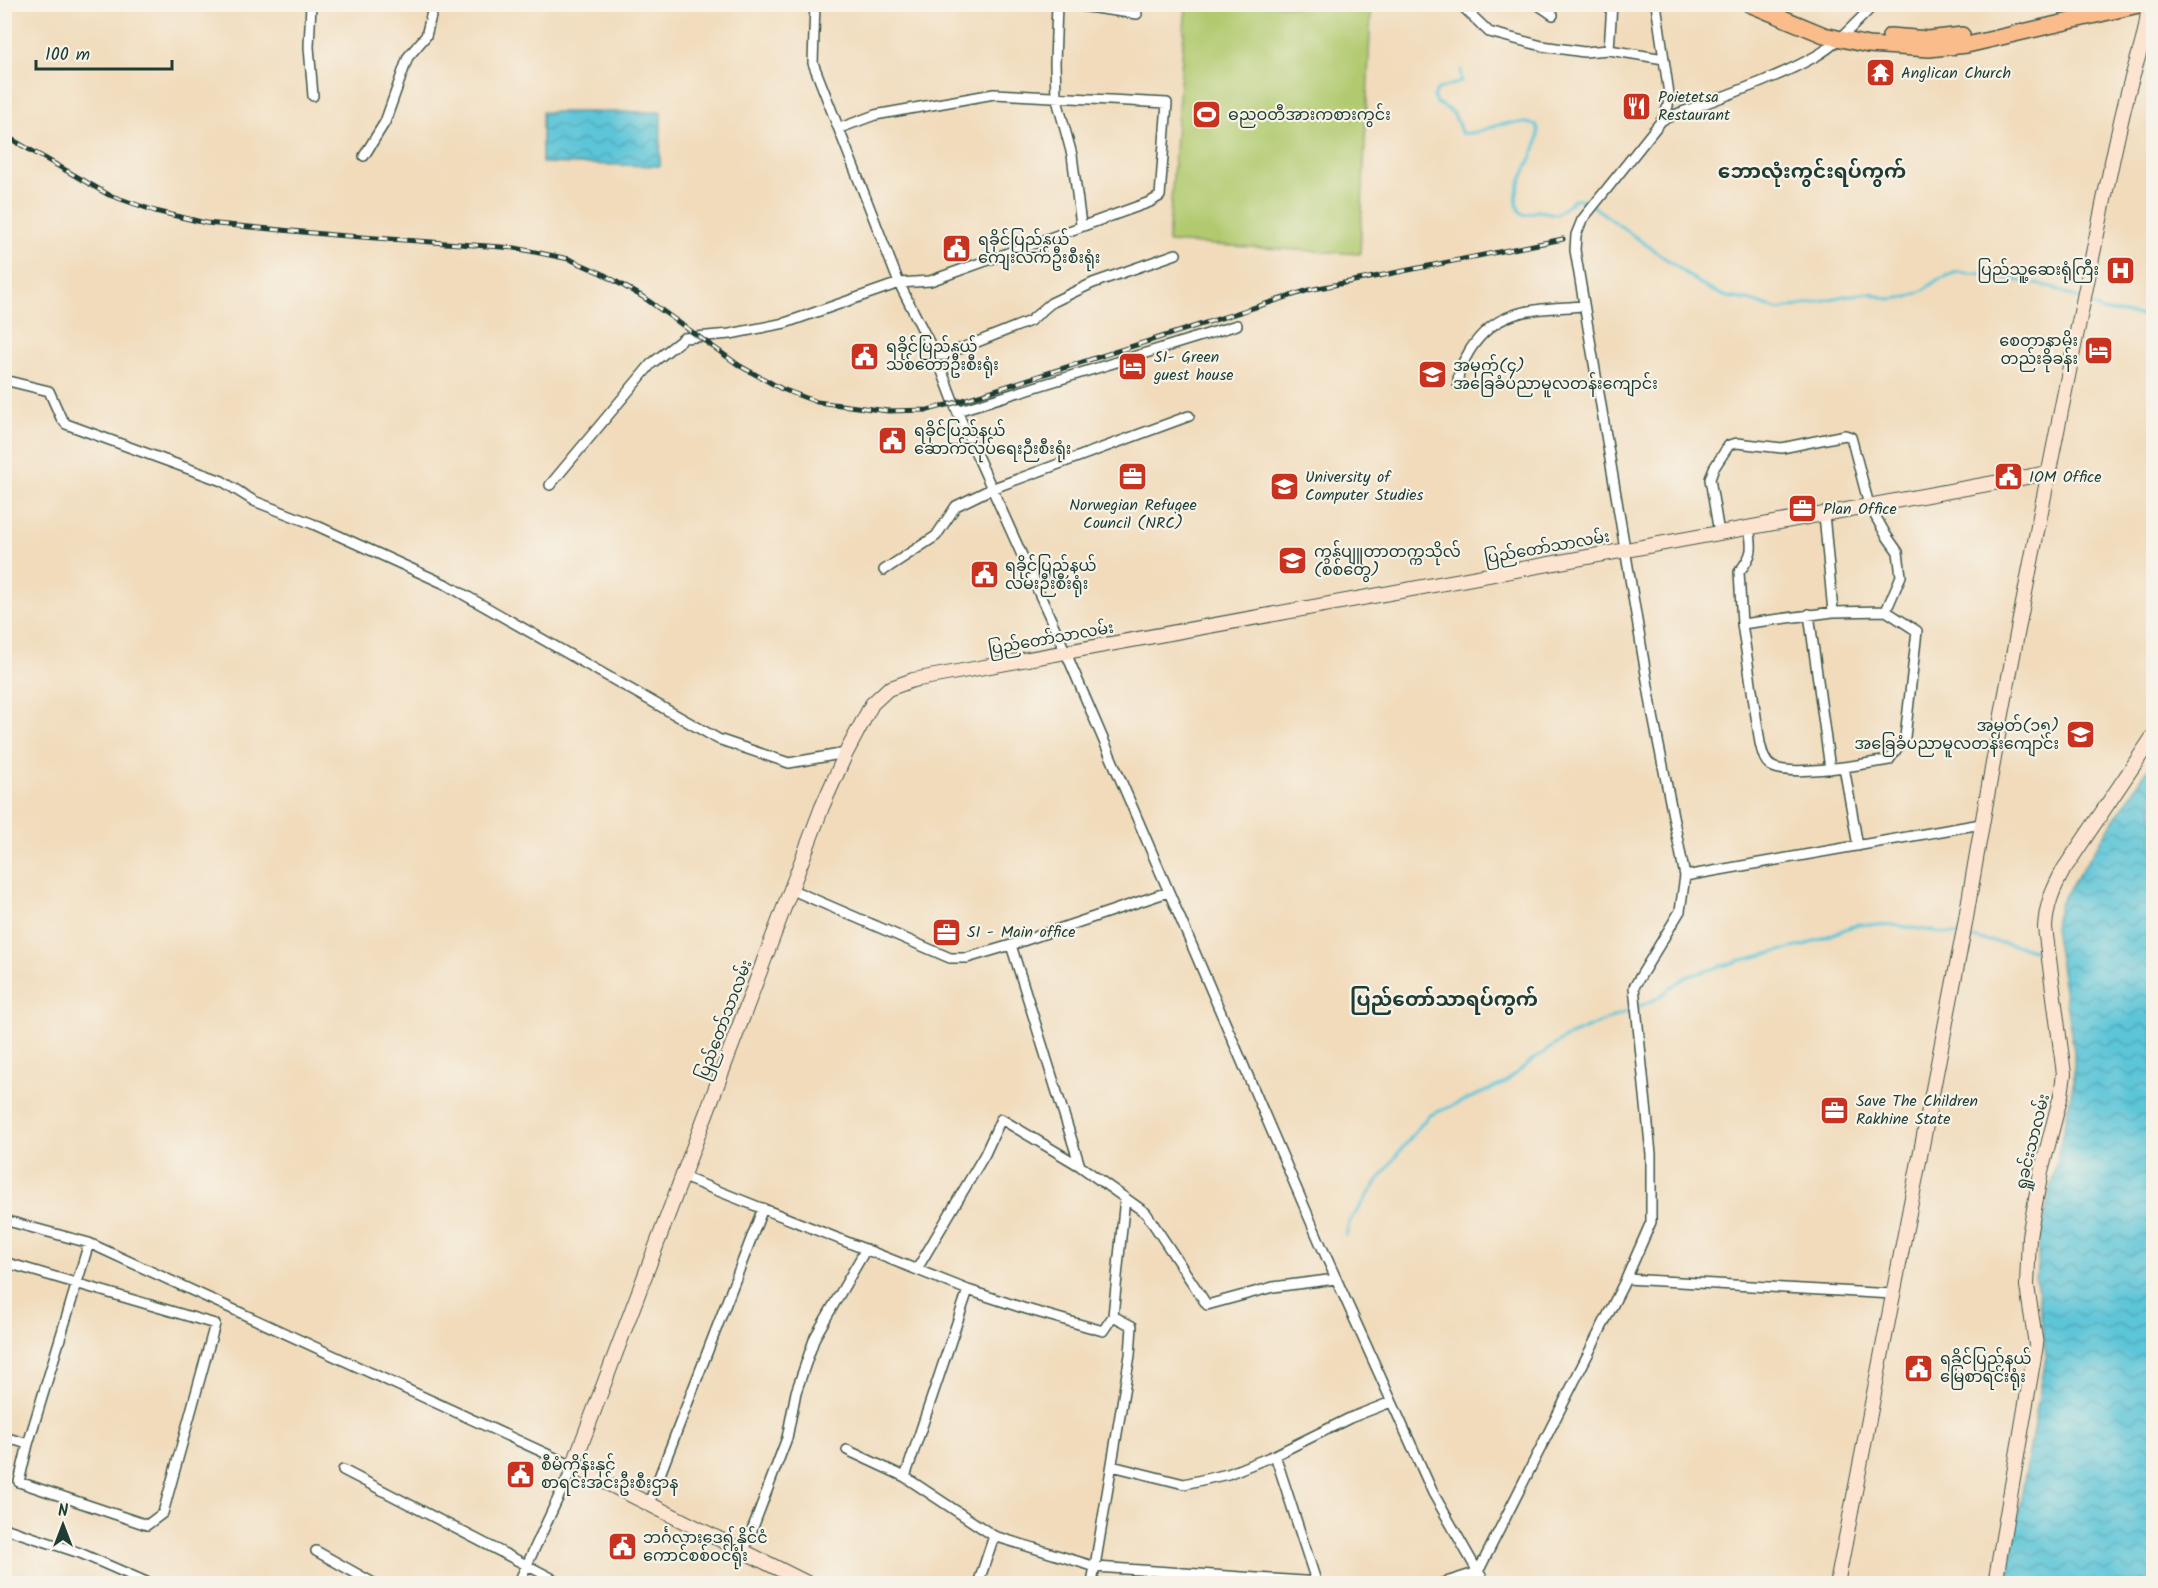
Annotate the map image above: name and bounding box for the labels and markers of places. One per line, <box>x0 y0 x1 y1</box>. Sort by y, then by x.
temple icon: Anglican Church <box>1864 57 1896 89</box>
place label: Anglican Church <box>1901 61 2011 86</box>
place label: Poietetsa Restaurant <box>1658 85 1731 128</box>
restaurant icon: Poietetsa Restaurant <box>1621 90 1653 122</box>
sports icon: ဓညဝတီအားကစားကွင်း <box>1191 99 1223 131</box>
place label: ဓညဝတီအားကစားကွင်း <box>1228 103 1391 128</box>
place label: ရခိုင်ပြည်နယ် ကျေးလက်ဦးစီးရုံး <box>978 228 1100 272</box>
public building icon: ရခိုင်ပြည်နယ် ကျေးလက်ဦးစီးရုံး <box>941 233 973 265</box>
hospital icon: ပြည်သူ့ဆေးရုံကြီး <box>2104 254 2136 286</box>
place label: ပြည်သူ့ဆေးရုံကြီး <box>1977 258 2099 284</box>
place label: စေတာနာမိုး တည်းခိုခန်း <box>1999 329 2078 373</box>
hotel icon: စေတာနာမိုး တည်းခိုခန်း <box>2083 334 2115 366</box>
place label: ရခိုင်ပြည်နယ် သစ်တောဦးစီးရုံး <box>886 335 999 379</box>
public building icon: ရခိုင်ပြည်နယ် သစ်တောဦးစီးရုံး <box>849 340 881 372</box>
place label: SI- Green guest house <box>1153 345 1233 388</box>
hotel icon: SI- Green guest house <box>1117 350 1149 382</box>
place label: အမှတ်(၄) အခြေခံပညာမူလတန်းကျောင်း <box>1453 354 1658 398</box>
school or university icon: အမှတ်(၄) အခြေခံပညာမူလတန်းကျောင်း <box>1416 359 1448 391</box>
place label: ရခိုင်ပြည်နယ် ဆောက်လုပ်ရေးဉီးစီးရုံး <box>914 419 1071 463</box>
public building icon: ရခိုင်ပြည်နယ် ဆောက်လုပ်ရေးဉီးစီးရုံး <box>877 424 909 456</box>
office icon: Norwegian Refugee Council (NRC) <box>1117 461 1149 493</box>
public building icon: IOM Office <box>1992 461 2024 493</box>
place label: University of Computer Studies <box>1305 465 1423 508</box>
place label: IOM Office <box>2029 465 2101 490</box>
school or university icon: University of Computer Studies <box>1268 470 1300 502</box>
place label: Norwegian Refugee Council (NRC) <box>1069 493 1197 536</box>
office icon: Plan Office <box>1786 493 1818 525</box>
place label: Plan Office <box>1823 497 1897 522</box>
place label: ကွန်ပျူတာတက္ကသိုလ် (စစ်တွေ) <box>1314 540 1461 583</box>
school or university icon: ကွန်ပျူတာတက္ကသိုလ် (စစ်တွေ) <box>1277 545 1309 577</box>
place label: ရခိုင်ပြည်နယ် လမ်းဉီးစီးရုံး <box>1005 554 1097 598</box>
public building icon: ရခိုင်ပြည်နယ် လမ်းဉီးစီးရုံး <box>968 559 1000 591</box>
place label: အမှတ်(၁၅) အခြေခံပညာမူလတန်းကျောင်း <box>1854 714 2059 758</box>
school or university icon: အမှတ်(၁၅) အခြေခံပညာမူလတန်းကျောင်း <box>2064 719 2096 751</box>
office icon: SI - Main office <box>930 916 962 948</box>
place label: SI - Main office <box>967 920 1076 945</box>
place label: Save The Children Rakhine State <box>1856 1089 1978 1132</box>
office icon: Save The Children Rakhine State <box>1819 1094 1851 1126</box>
place label: ရခိုင်ပြည်နယ် မြေစာရင်းရုံး <box>1940 1347 2032 1391</box>
public building icon: ရခိုင်ပြည်နယ် မြေစာရင်းရုံး <box>1903 1352 1935 1384</box>
place label: စီမံကိန်းနှင့် စာရင်းအင်းဦးစီးဌာန <box>541 1453 678 1496</box>
public building icon: စီမံကိန်းနှင့် စာရင်းအင်းဦးစီးဌာန <box>504 1458 536 1490</box>
place label: ဘင်္ဂလားဒေရှ့်နိုင်ငံ ကောင်စစ်ဝင်ရုံး <box>643 1526 768 1570</box>
public building icon: ဘင်္ဂလားဒေရှ့်နိုင်ငံ ကောင်စစ်ဝင်ရုံး <box>606 1531 638 1563</box>

